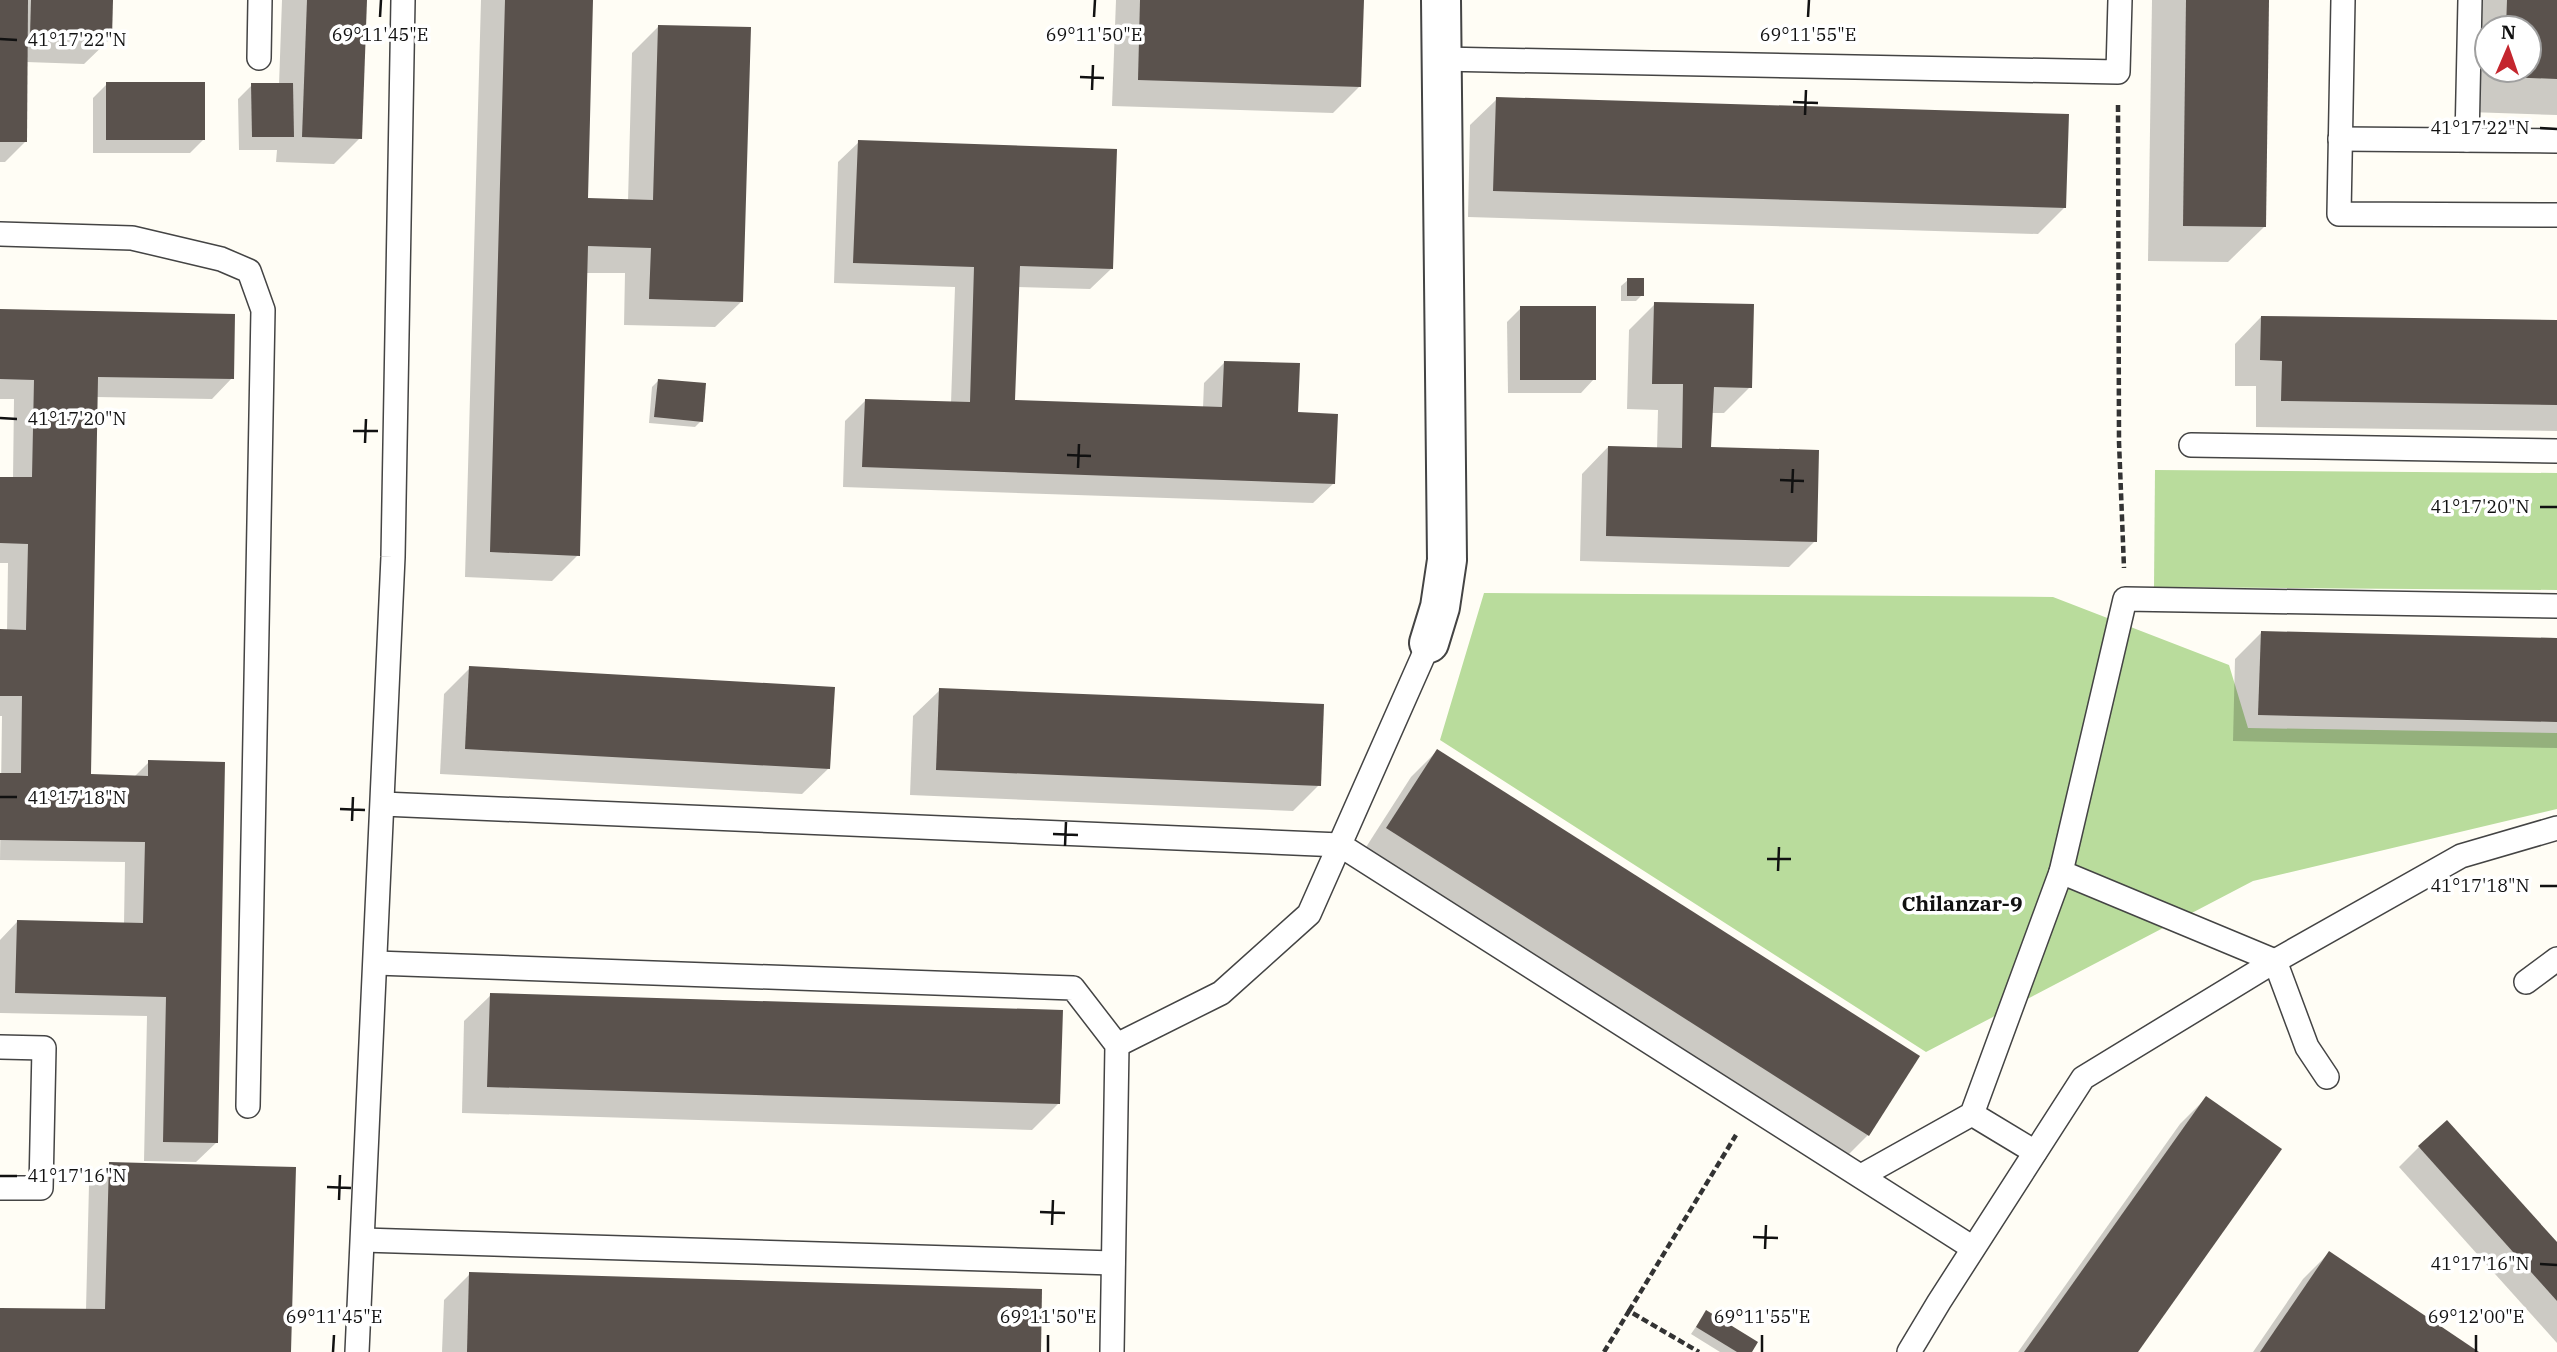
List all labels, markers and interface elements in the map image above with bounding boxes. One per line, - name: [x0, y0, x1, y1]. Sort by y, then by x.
- north arrow: [2473, 14, 2543, 84]
- text: N: [2501, 20, 2517, 44]
- text: 69°11'45"E: [332, 23, 428, 46]
- text: 69°11'50"E: [1046, 23, 1142, 46]
- text: 69°11'55"E: [1760, 23, 1856, 46]
- text: 41°17'22"N: [28, 28, 127, 51]
- text: 41°17'22"N: [2431, 116, 2530, 139]
- text: 41°17'20"N: [28, 407, 127, 430]
- text: 41°17'20"N: [2431, 495, 2530, 518]
- text: 41°17'18"N: [28, 786, 127, 809]
- text: 41°17'18"N: [2431, 874, 2530, 897]
- district label: Chilanzar-9: [1901, 889, 2023, 917]
- text: 41°17'16"N: [28, 1164, 127, 1187]
- text: 41°17'16"N: [2431, 1252, 2530, 1275]
- text: 69°11'45"E: [286, 1305, 382, 1328]
- text: 69°11'50"E: [1000, 1305, 1096, 1328]
- text: 69°11'55"E: [1714, 1305, 1810, 1328]
- text: 69°12'00"E: [2428, 1305, 2524, 1328]

